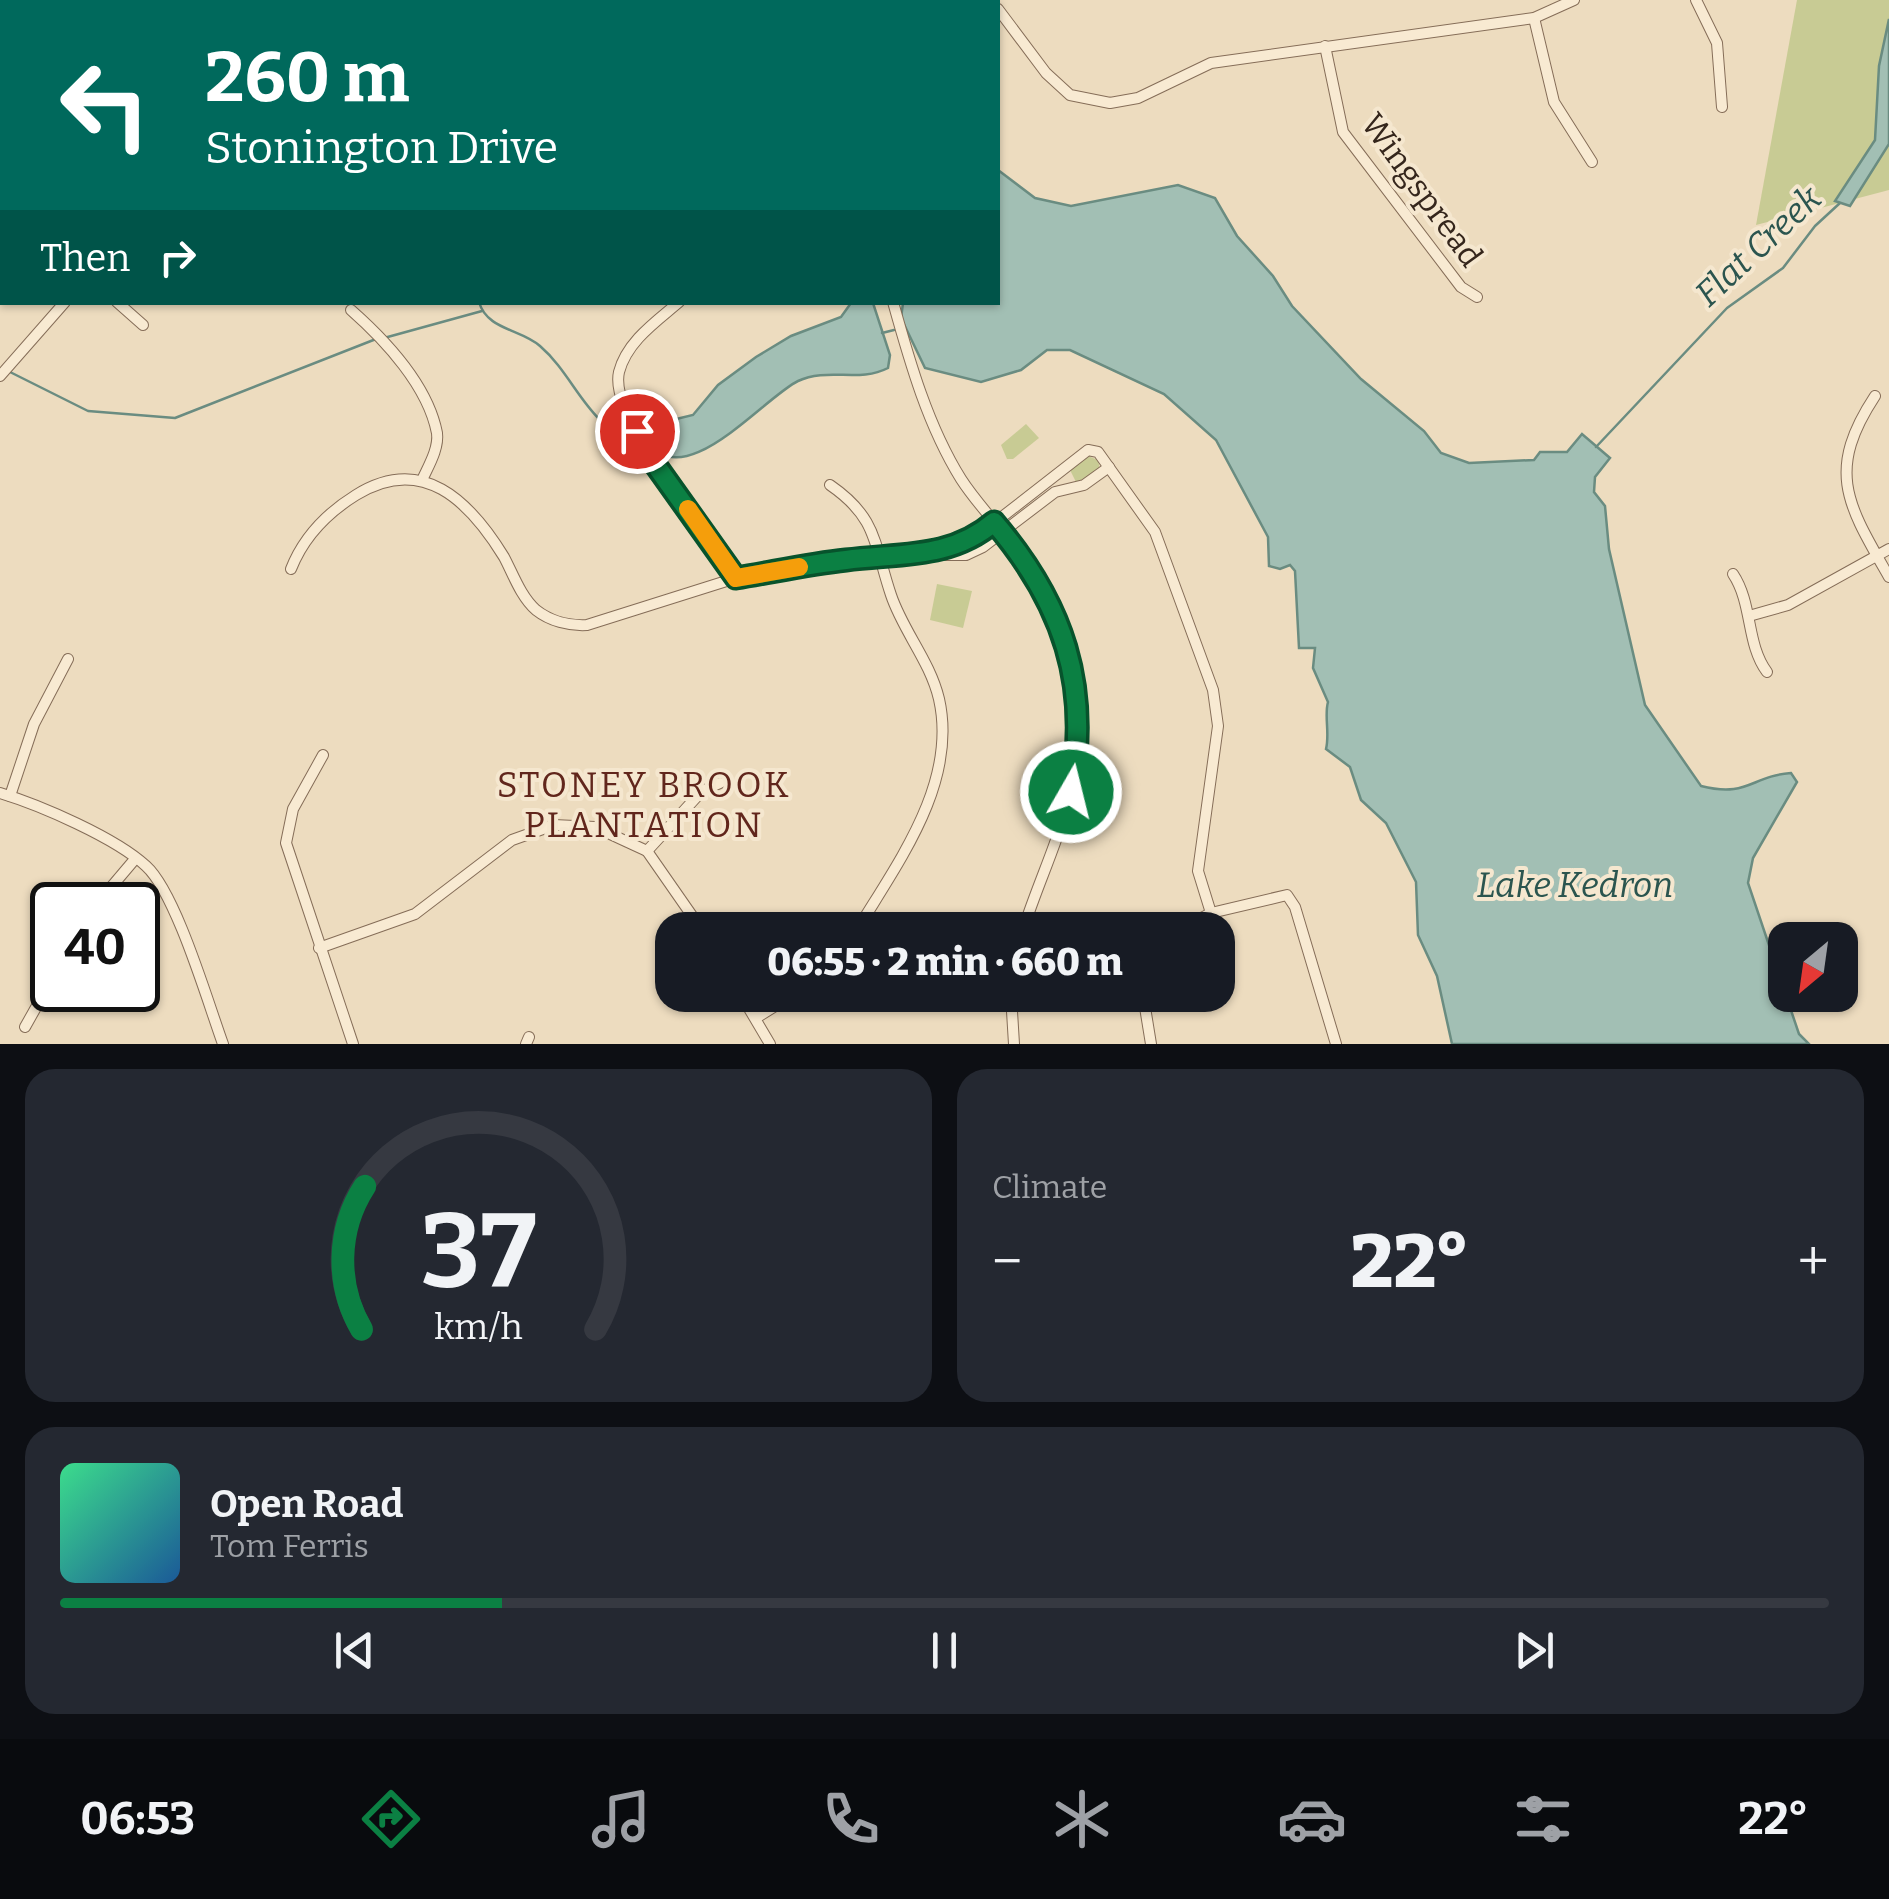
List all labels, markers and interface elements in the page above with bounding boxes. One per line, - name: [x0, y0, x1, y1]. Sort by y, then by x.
- text: 260 m: [205, 36, 410, 120]
- icon: left: [40, 40, 170, 170]
- street label: Wingspread: [1354, 106, 1490, 274]
- text: Stonington Drive: [205, 121, 558, 175]
- water label: Flat Creek: [1686, 177, 1830, 315]
- icon: right: [150, 230, 205, 285]
- text: Then: [40, 235, 130, 281]
- pin: [595, 389, 680, 474]
- icon: arrive: [610, 404, 665, 459]
- position arrow: [1019, 740, 1123, 844]
- district label: STONEY BROOK PLANTATION: [497, 764, 791, 846]
- water label: Lake Kedron: [1477, 864, 1673, 906]
- speed limit sign: 40: [30, 882, 160, 1012]
- north arrow: [1768, 922, 1858, 1012]
- map controls: [1768, 922, 1858, 1012]
- text: 06:55 · 2 min · 660 m: [767, 939, 1123, 985]
- text: Climate: [992, 1168, 1107, 1206]
- text: 37: [421, 1190, 536, 1315]
- text: 22°: [1351, 1217, 1469, 1307]
- text: −: [992, 1229, 1022, 1295]
- text: +: [1798, 1229, 1829, 1295]
- text: km/h: [434, 1306, 523, 1348]
- text: Open Road: [210, 1481, 403, 1527]
- text: Tom Ferris: [210, 1527, 369, 1565]
- icon: previous: [327, 1623, 382, 1678]
- icon: pause: [917, 1623, 972, 1678]
- icon: next: [1507, 1623, 1562, 1678]
- icon: directions: [356, 1784, 426, 1854]
- icon: music: [586, 1784, 656, 1854]
- icon: phone: [816, 1784, 886, 1854]
- icon: climate: [1047, 1784, 1117, 1854]
- icon: car: [1277, 1784, 1347, 1854]
- icon: filters: [1508, 1784, 1578, 1854]
- text: 06:53: [80, 1792, 195, 1846]
- text: 22°: [1738, 1792, 1809, 1846]

